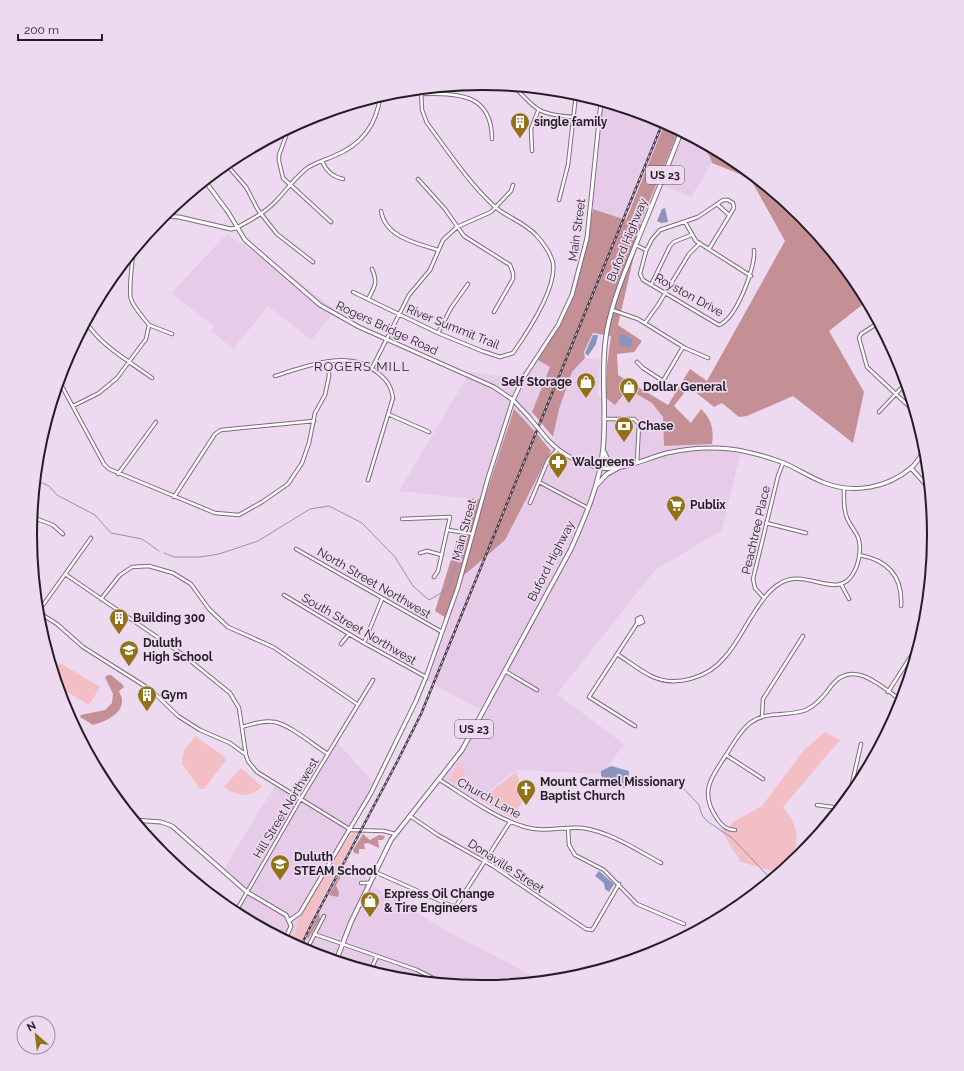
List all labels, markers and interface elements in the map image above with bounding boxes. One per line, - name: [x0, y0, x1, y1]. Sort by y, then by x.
- scale bar: [18, 16, 102, 42]
- text: 200 m: [24, 23, 59, 37]
- building icon: single family: [509, 111, 531, 139]
- place label: single family: [534, 115, 608, 129]
- road number: US 23: [646, 166, 684, 184]
- street label: Buford Highway: [604, 196, 650, 284]
- street label: Main Street: [566, 198, 588, 262]
- street label: Royston Drive: [652, 270, 726, 320]
- street label: Rogers Bridge Road: [334, 298, 440, 358]
- street label: River Summit Trail: [404, 302, 502, 352]
- district label: ROGERS MILL: [314, 359, 410, 374]
- shop icon: Self Storage: [575, 371, 597, 399]
- place label: Self Storage: [501, 375, 572, 389]
- shop icon: Dollar General: [618, 376, 640, 404]
- place label: Dollar General: [643, 380, 726, 394]
- bank icon: Chase: [613, 415, 635, 443]
- place label: Chase: [638, 419, 673, 433]
- pharmacy icon: Walgreens: [547, 451, 569, 479]
- place label: Walgreens: [572, 455, 634, 469]
- street label: Peachtree Place: [739, 484, 773, 576]
- supermarket icon: Publix: [665, 494, 687, 522]
- street label: Main Street: [449, 498, 479, 562]
- place label: Publix: [690, 498, 726, 512]
- street label: Buford Highway: [525, 518, 578, 604]
- street label: North Street Northwest: [315, 545, 433, 621]
- street label: South Street Northwest: [299, 591, 419, 667]
- building icon: Building 300: [108, 607, 130, 635]
- place label: Building 300: [133, 611, 205, 625]
- place label: Duluth High School: [143, 636, 213, 664]
- school or university icon: Duluth High School: [118, 639, 140, 667]
- building icon: Gym: [136, 684, 158, 712]
- place label: Gym: [161, 688, 187, 702]
- road number: US 23: [455, 720, 493, 738]
- street label: Hill Street Northwest: [250, 755, 322, 861]
- street label: Church Lane: [455, 775, 523, 821]
- place label: Mount Carmel Missionary Baptist Church: [540, 775, 686, 803]
- church icon: Mount Carmel Missionary Baptist Church: [515, 778, 537, 806]
- street label: Donaville Street: [465, 836, 547, 896]
- place label: Duluth STEAM School: [294, 850, 377, 878]
- school or university icon: Duluth STEAM School: [269, 853, 291, 881]
- place label: Express Oil Change & Tire Engineers: [384, 887, 495, 915]
- shop icon: Express Oil Change & Tire Engineers: [359, 890, 381, 918]
- north arrow: [16, 1015, 56, 1055]
- text: N: [25, 1019, 38, 1034]

